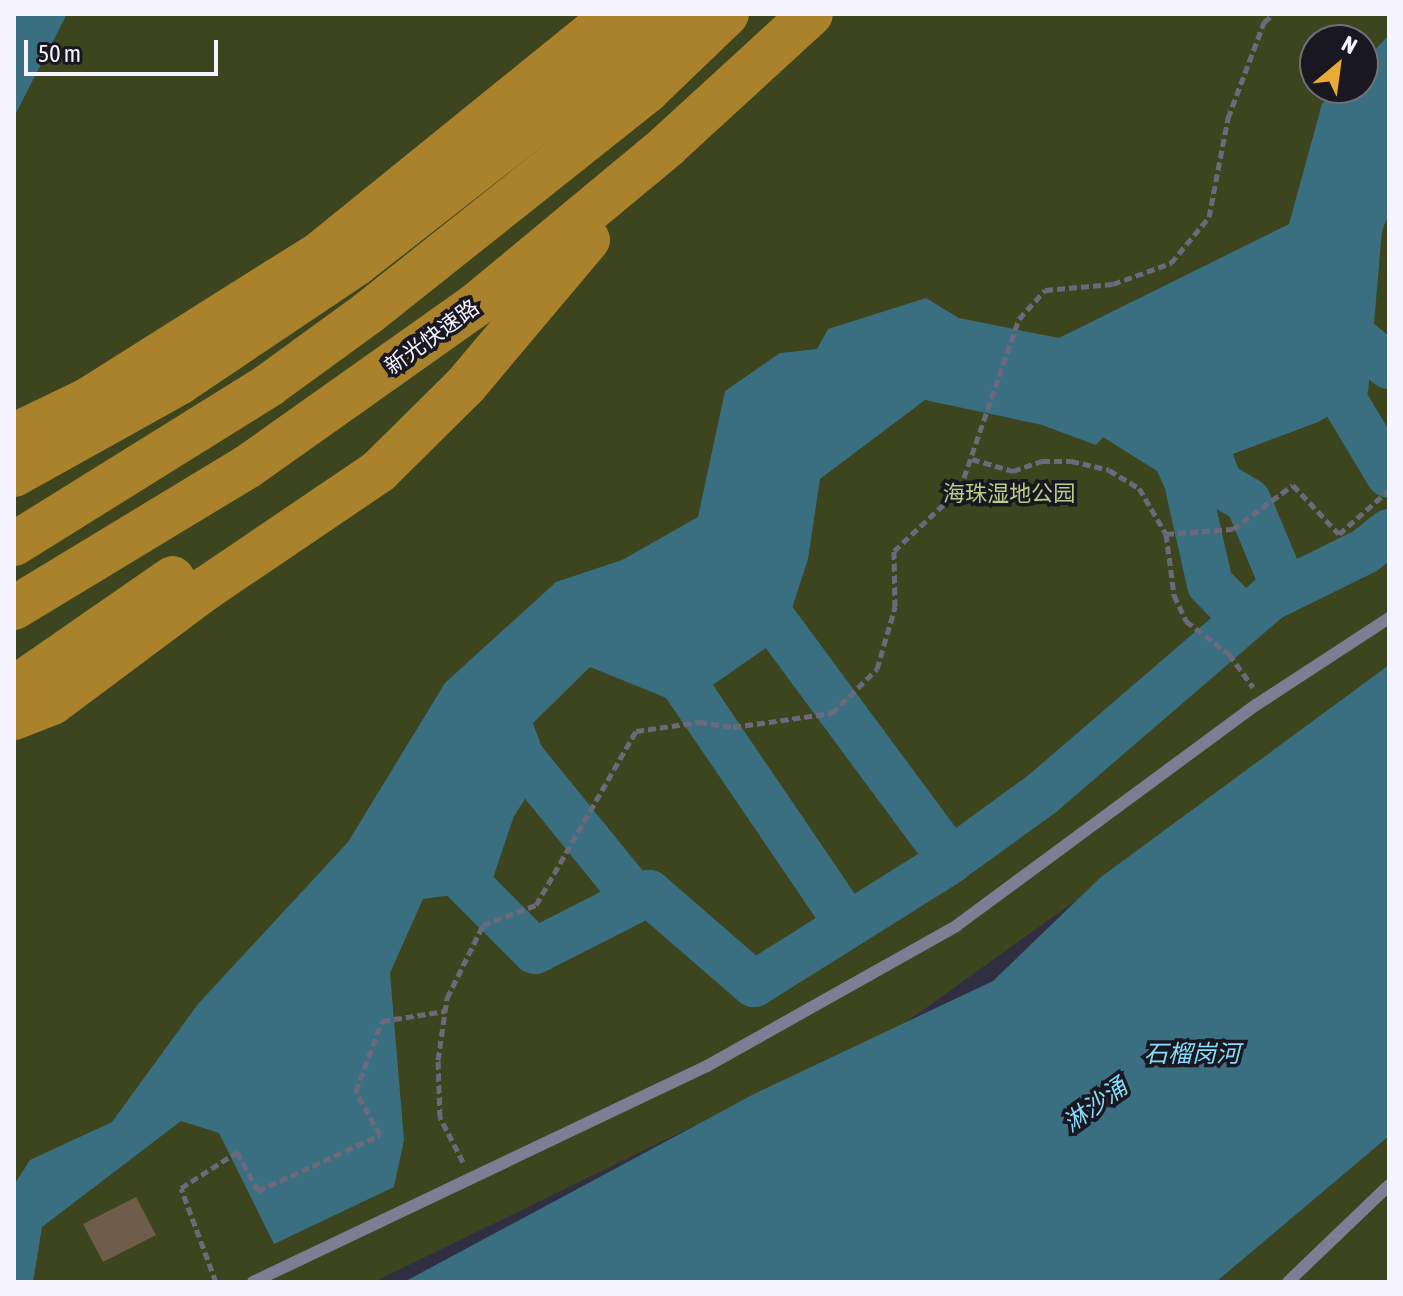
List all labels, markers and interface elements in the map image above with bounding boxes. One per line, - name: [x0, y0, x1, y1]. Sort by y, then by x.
- scale bar: [28, 24, 222, 74]
- north arrow: [1299, 24, 1379, 104]
- text: N: [1338, 30, 1362, 59]
- text: 50 m: [38, 40, 81, 67]
- street label: 新光快速路: [380, 294, 484, 380]
- park label: 海珠湿地公园: [943, 481, 1075, 507]
- water label: 石榴岗河: [1144, 1040, 1240, 1068]
- water label: 淋沙涌: [1057, 1072, 1133, 1138]

